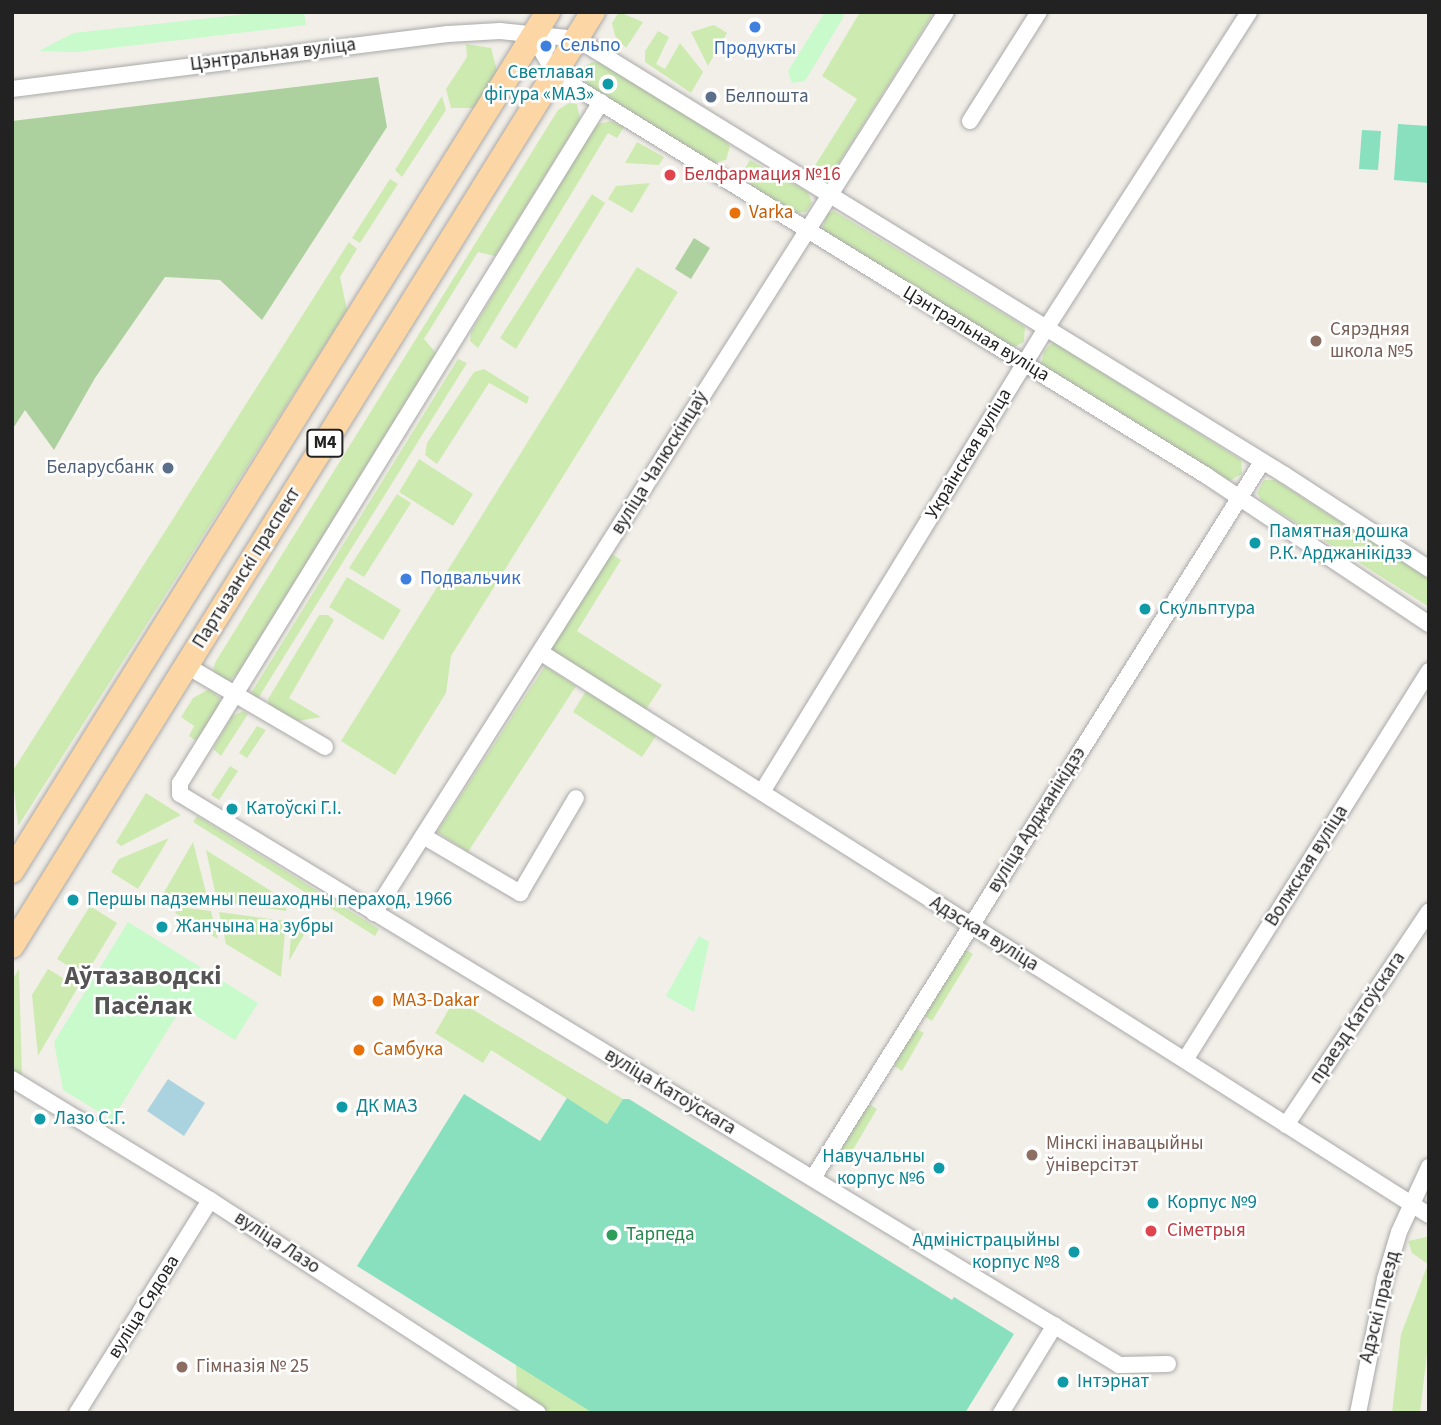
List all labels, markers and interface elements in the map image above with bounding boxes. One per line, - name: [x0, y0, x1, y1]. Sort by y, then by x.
- marker: Продукты: [747, 19, 763, 35]
- street label: Цэнтральная вуліца: [189, 34, 357, 76]
- place label: Сельпо: [560, 35, 620, 57]
- marker: Сельпо: [538, 38, 554, 54]
- place label: Продукты: [714, 38, 796, 60]
- place label: Светлавая фігура «МАЗ»: [484, 62, 594, 106]
- marker: Светлавая фігура «МАЗ»: [600, 76, 616, 92]
- place label: Белпошта: [725, 86, 808, 108]
- marker: Белпошта: [703, 89, 719, 105]
- place label: Белфармация №16: [684, 164, 841, 186]
- marker: Белфармация №16: [662, 167, 678, 183]
- place label: Varka: [749, 202, 793, 224]
- marker: Varka: [727, 205, 743, 221]
- street label: Цэнтральная вуліца: [899, 281, 1053, 387]
- place label: Сярэдняя школа №5: [1330, 319, 1413, 363]
- marker: Сярэдняя школа №5: [1308, 333, 1324, 349]
- street label: Украінская вуліца: [921, 385, 1017, 523]
- street label: вуліца Чалюскінцаў: [607, 387, 713, 539]
- road number: М4: [306, 428, 344, 458]
- place label: Беларусбанк: [46, 457, 154, 479]
- marker: Беларусбанк: [160, 460, 176, 476]
- street label: Партызанскі праспект: [188, 483, 306, 653]
- place label: Памятная дошка Р.К. Арджанікідзэ: [1269, 521, 1412, 565]
- marker: Памятная дошка Р.К. Арджанікідзэ: [1247, 535, 1263, 551]
- place label: Подвальчик: [420, 568, 521, 590]
- marker: Подвальчик: [398, 571, 414, 587]
- place label: Скульптура: [1159, 598, 1255, 620]
- marker: Скульптура: [1137, 601, 1153, 617]
- street label: вуліца Арджанікідзэ: [983, 743, 1091, 897]
- place label: Катоўскі Г.І.: [246, 798, 342, 820]
- marker: Катоўскі Г.І.: [224, 801, 240, 817]
- street label: Волжская вуліца: [1261, 801, 1353, 931]
- place label: Першы падземны пешаходны пераход, 1966: [87, 889, 452, 911]
- marker: Першы падземны пешаходны пераход, 1966: [65, 892, 81, 908]
- street label: Адэская вуліца: [925, 892, 1043, 976]
- place label: Жанчына на зубры: [176, 916, 334, 938]
- marker: Жанчына на зубры: [154, 919, 170, 935]
- street label: праезд Катоўскага: [1305, 948, 1411, 1088]
- district label: Аўтазаводскі Пасёлак: [65, 960, 221, 1021]
- place label: МАЗ-Dakar: [392, 990, 479, 1012]
- marker: МАЗ-Dakar: [370, 993, 386, 1009]
- place label: Самбука: [373, 1039, 443, 1061]
- marker: Самбука: [351, 1042, 367, 1058]
- street label: вуліца Катоўскага: [600, 1044, 740, 1140]
- place label: ДК МАЗ: [356, 1096, 417, 1118]
- marker: ДК МАЗ: [334, 1099, 350, 1115]
- place label: Лазо С.Г.: [54, 1108, 126, 1130]
- marker: Лазо С.Г.: [32, 1111, 48, 1127]
- place label: Мінскі інавацыйны ўніверсітэт: [1046, 1133, 1203, 1177]
- place label: Навучальны корпус №6: [822, 1146, 925, 1190]
- marker: Мінскі інавацыйны ўніверсітэт: [1024, 1147, 1040, 1163]
- marker: Навучальны корпус №6: [931, 1160, 947, 1176]
- place label: Корпус №9: [1167, 1192, 1257, 1214]
- marker: Корпус №9: [1145, 1195, 1161, 1211]
- street label: вуліца Лазо: [230, 1207, 324, 1279]
- place label: Сіметрыя: [1167, 1220, 1246, 1242]
- marker: Сіметрыя: [1141, 1221, 1161, 1241]
- place label: Тарпеда: [626, 1224, 695, 1246]
- marker: Тарпеда: [604, 1227, 620, 1243]
- place label: Адміністрацыйны корпус №8: [912, 1230, 1060, 1274]
- marker: Адміністрацыйны корпус №8: [1066, 1244, 1082, 1260]
- street label: Адэскі праезд: [1355, 1249, 1405, 1365]
- street label: вуліца Сядова: [103, 1251, 185, 1363]
- place label: Гімназія № 25: [196, 1356, 309, 1378]
- marker: Гімназія № 25: [174, 1359, 190, 1375]
- place label: Інтэрнат: [1077, 1371, 1149, 1393]
- marker: Інтэрнат: [1055, 1374, 1071, 1390]

